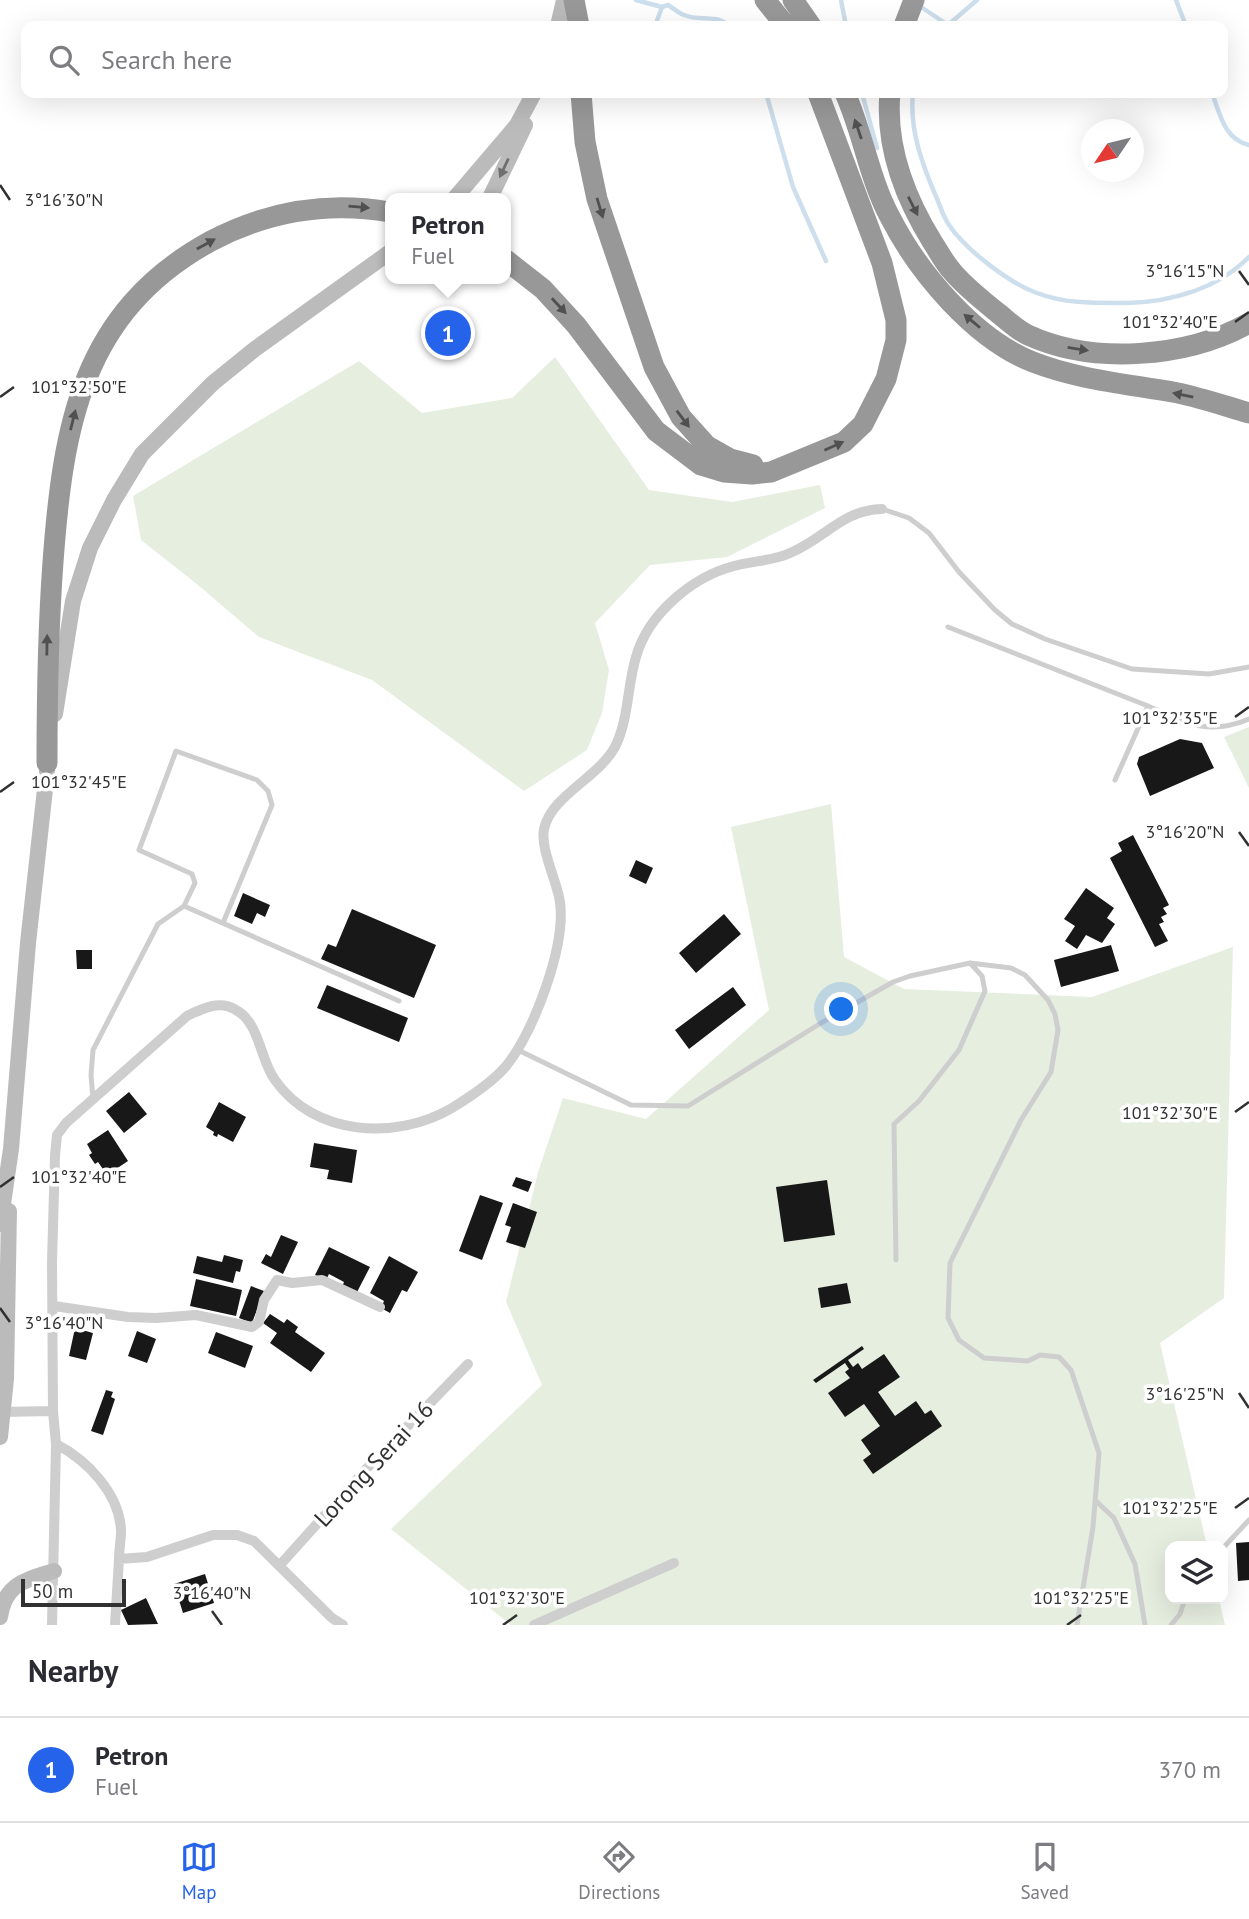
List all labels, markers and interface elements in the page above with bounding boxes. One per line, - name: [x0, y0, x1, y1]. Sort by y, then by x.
- search box: [21, 21, 1228, 98]
- icon: search: [45, 41, 83, 79]
- text: Search here: [101, 43, 232, 76]
- one-way arrow: [852, 119, 863, 140]
- north arrow: [1081, 119, 1144, 182]
- one-way arrow: [498, 158, 510, 178]
- text: 3°16'30"N: [25, 188, 103, 211]
- popup: [385, 193, 511, 284]
- one-way arrow: [906, 197, 918, 217]
- one-way arrow: [596, 198, 606, 219]
- one-way arrow: [348, 202, 370, 213]
- text: Petron: [411, 208, 485, 241]
- one-way arrow: [197, 238, 216, 250]
- text: Fuel: [411, 241, 454, 270]
- text: 3°16'15"N: [1146, 259, 1224, 282]
- one-way arrow: [550, 297, 566, 314]
- pin: 1: [425, 307, 471, 359]
- text: 101°32'40"E: [1122, 310, 1218, 333]
- one-way arrow: [964, 314, 981, 329]
- one-way arrow: [1067, 344, 1089, 355]
- text: 101°32'50"E: [31, 375, 127, 398]
- one-way arrow: [1172, 389, 1194, 400]
- one-way arrow: [68, 409, 79, 431]
- one-way arrow: [676, 410, 690, 428]
- one-way arrow: [824, 440, 844, 452]
- one-way arrow: [42, 634, 53, 656]
- text: 101°32'35"E: [1122, 706, 1218, 729]
- text: 101°32'45"E: [31, 770, 127, 793]
- text: 3°16'20"N: [1146, 820, 1224, 843]
- your location: [824, 992, 858, 1026]
- text: 101°32'30"E: [1122, 1101, 1218, 1124]
- text: 101°32'40"E: [31, 1165, 127, 1188]
- text: 3°16'40"N: [25, 1311, 103, 1334]
- text: 3°16'25"N: [1146, 1382, 1224, 1405]
- street label: Lorong Serai 16: [307, 1394, 440, 1533]
- text: 101°32'25"E: [1122, 1496, 1218, 1519]
- map controls: [1165, 1541, 1228, 1604]
- button: layers: [1165, 1541, 1228, 1604]
- scale bar: [21, 1576, 126, 1608]
- text: 50 m: [32, 1579, 73, 1603]
- text: 3°16'40"N: [173, 1581, 251, 1604]
- text: 101°32'30"E: [469, 1586, 565, 1609]
- text: 101°32'25"E: [1033, 1586, 1129, 1609]
- text: Nearby: [28, 1651, 118, 1690]
- text: Petron: [95, 1739, 168, 1772]
- text: 1: [44, 1755, 58, 1784]
- text: 370 m: [1159, 1755, 1221, 1784]
- text: Fuel: [95, 1772, 138, 1801]
- tab: Map: [180, 1838, 218, 1904]
- tab: Directions: [578, 1838, 660, 1904]
- tab: Saved: [1021, 1838, 1069, 1904]

